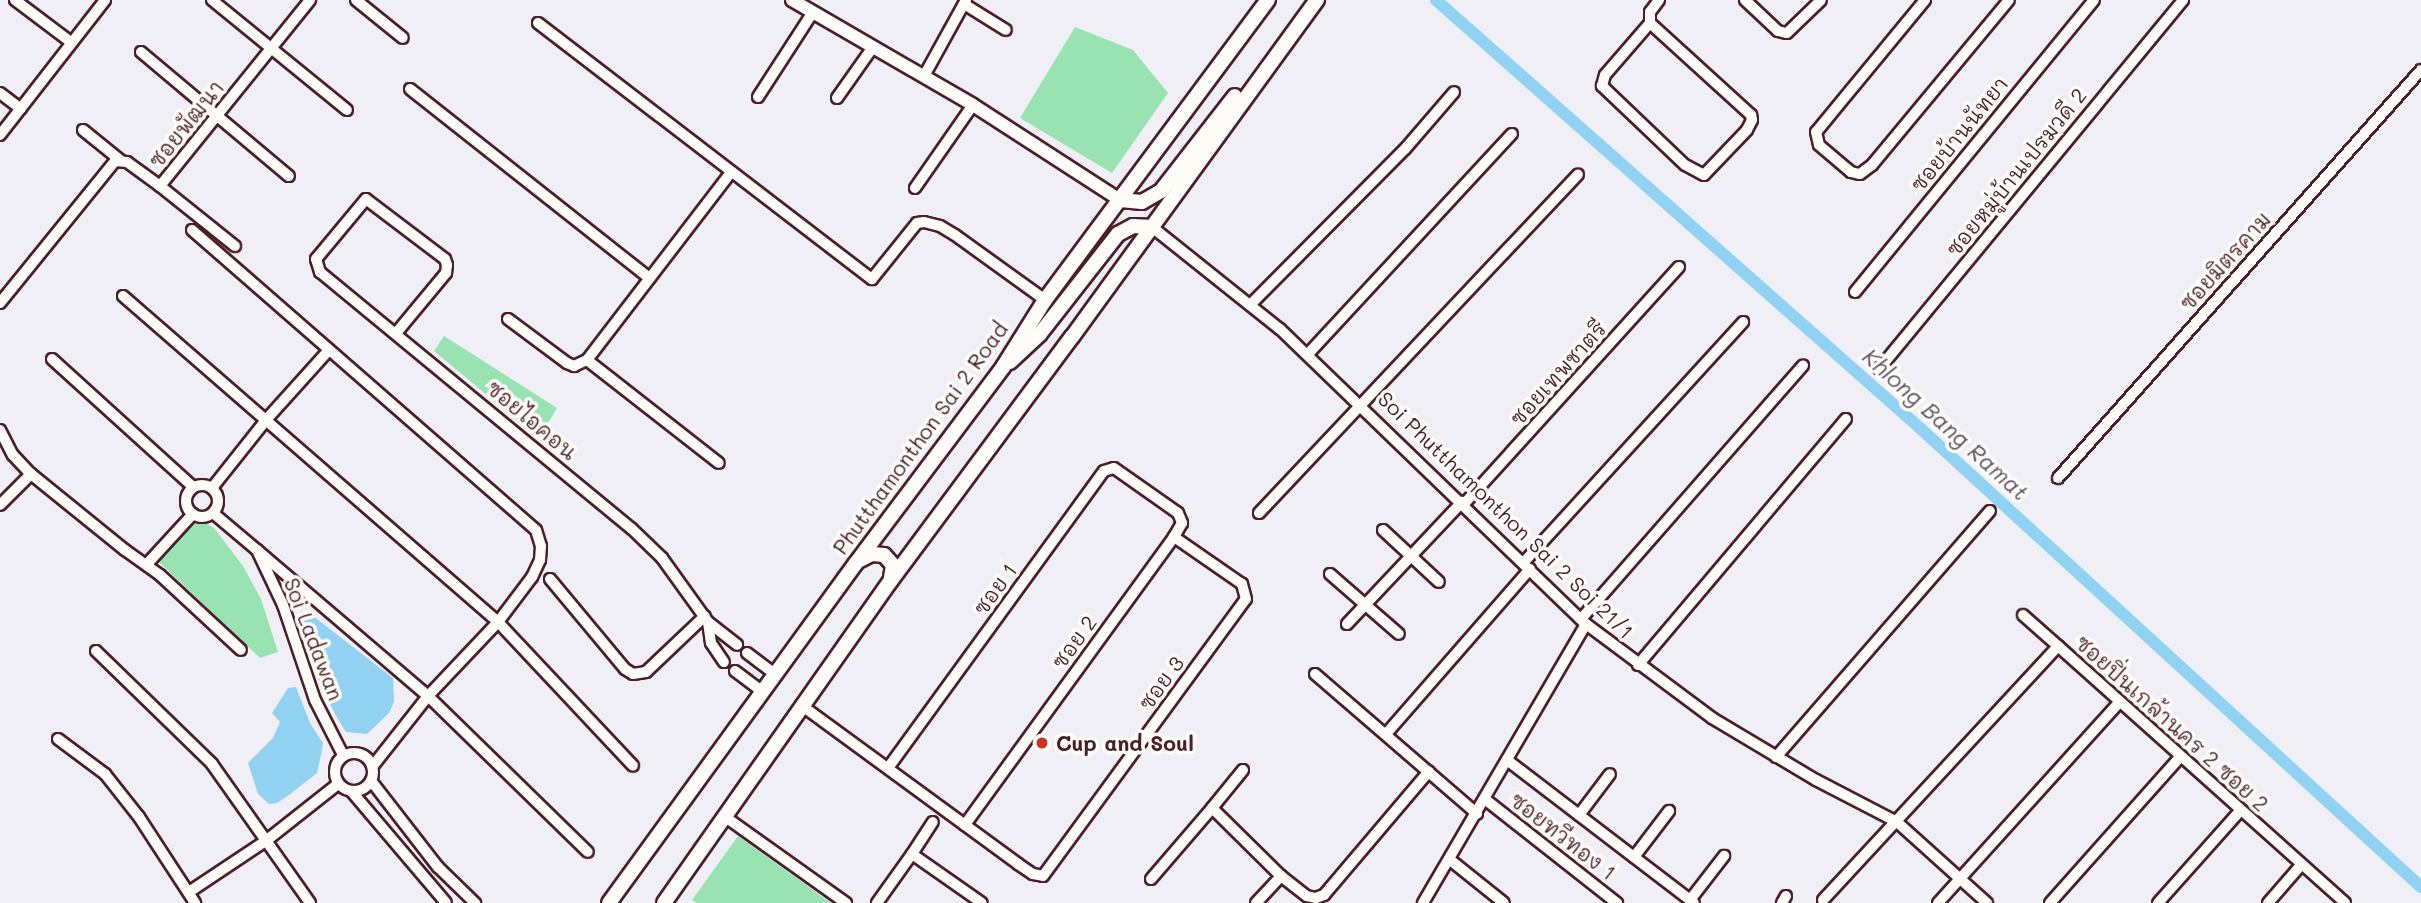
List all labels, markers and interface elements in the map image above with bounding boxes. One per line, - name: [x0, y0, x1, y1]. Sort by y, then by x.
- street label: ซอยบ้านนัทยา: [1905, 71, 2013, 197]
- street label: ซอยพัฒนา: [143, 75, 229, 173]
- street label: ซอยหมู่บ้านเปรมวดี 2: [1940, 83, 2092, 261]
- street label: ซอยมิตรคาม: [2174, 207, 2276, 315]
- street label: ซอยเทพชาตรี: [1504, 315, 1612, 431]
- street label: Phutthamonthon Sai 2 Road: [827, 317, 1013, 559]
- water label: Khlong Bang Ramat: [1857, 342, 2035, 506]
- street label: ซอยไอคอน: [482, 375, 582, 465]
- street label: Soi Phutthamonthon Sai 2 Soi 21/1: [1373, 386, 1639, 644]
- street label: ซอย 1: [968, 558, 1022, 620]
- street label: Soi Ladawan: [279, 574, 349, 704]
- street label: ซอย 2: [1046, 610, 1102, 674]
- street label: ซอยปิ่นเกล้านคร 2 ซอย 2: [2070, 630, 2274, 816]
- street label: ซอย 3: [1133, 651, 1189, 715]
- place label: Cup and Soul: [1056, 730, 1194, 756]
- marker: Cup and Soul: [1034, 735, 1050, 751]
- street label: ซอยทวีทอง 1: [1505, 787, 1621, 885]

